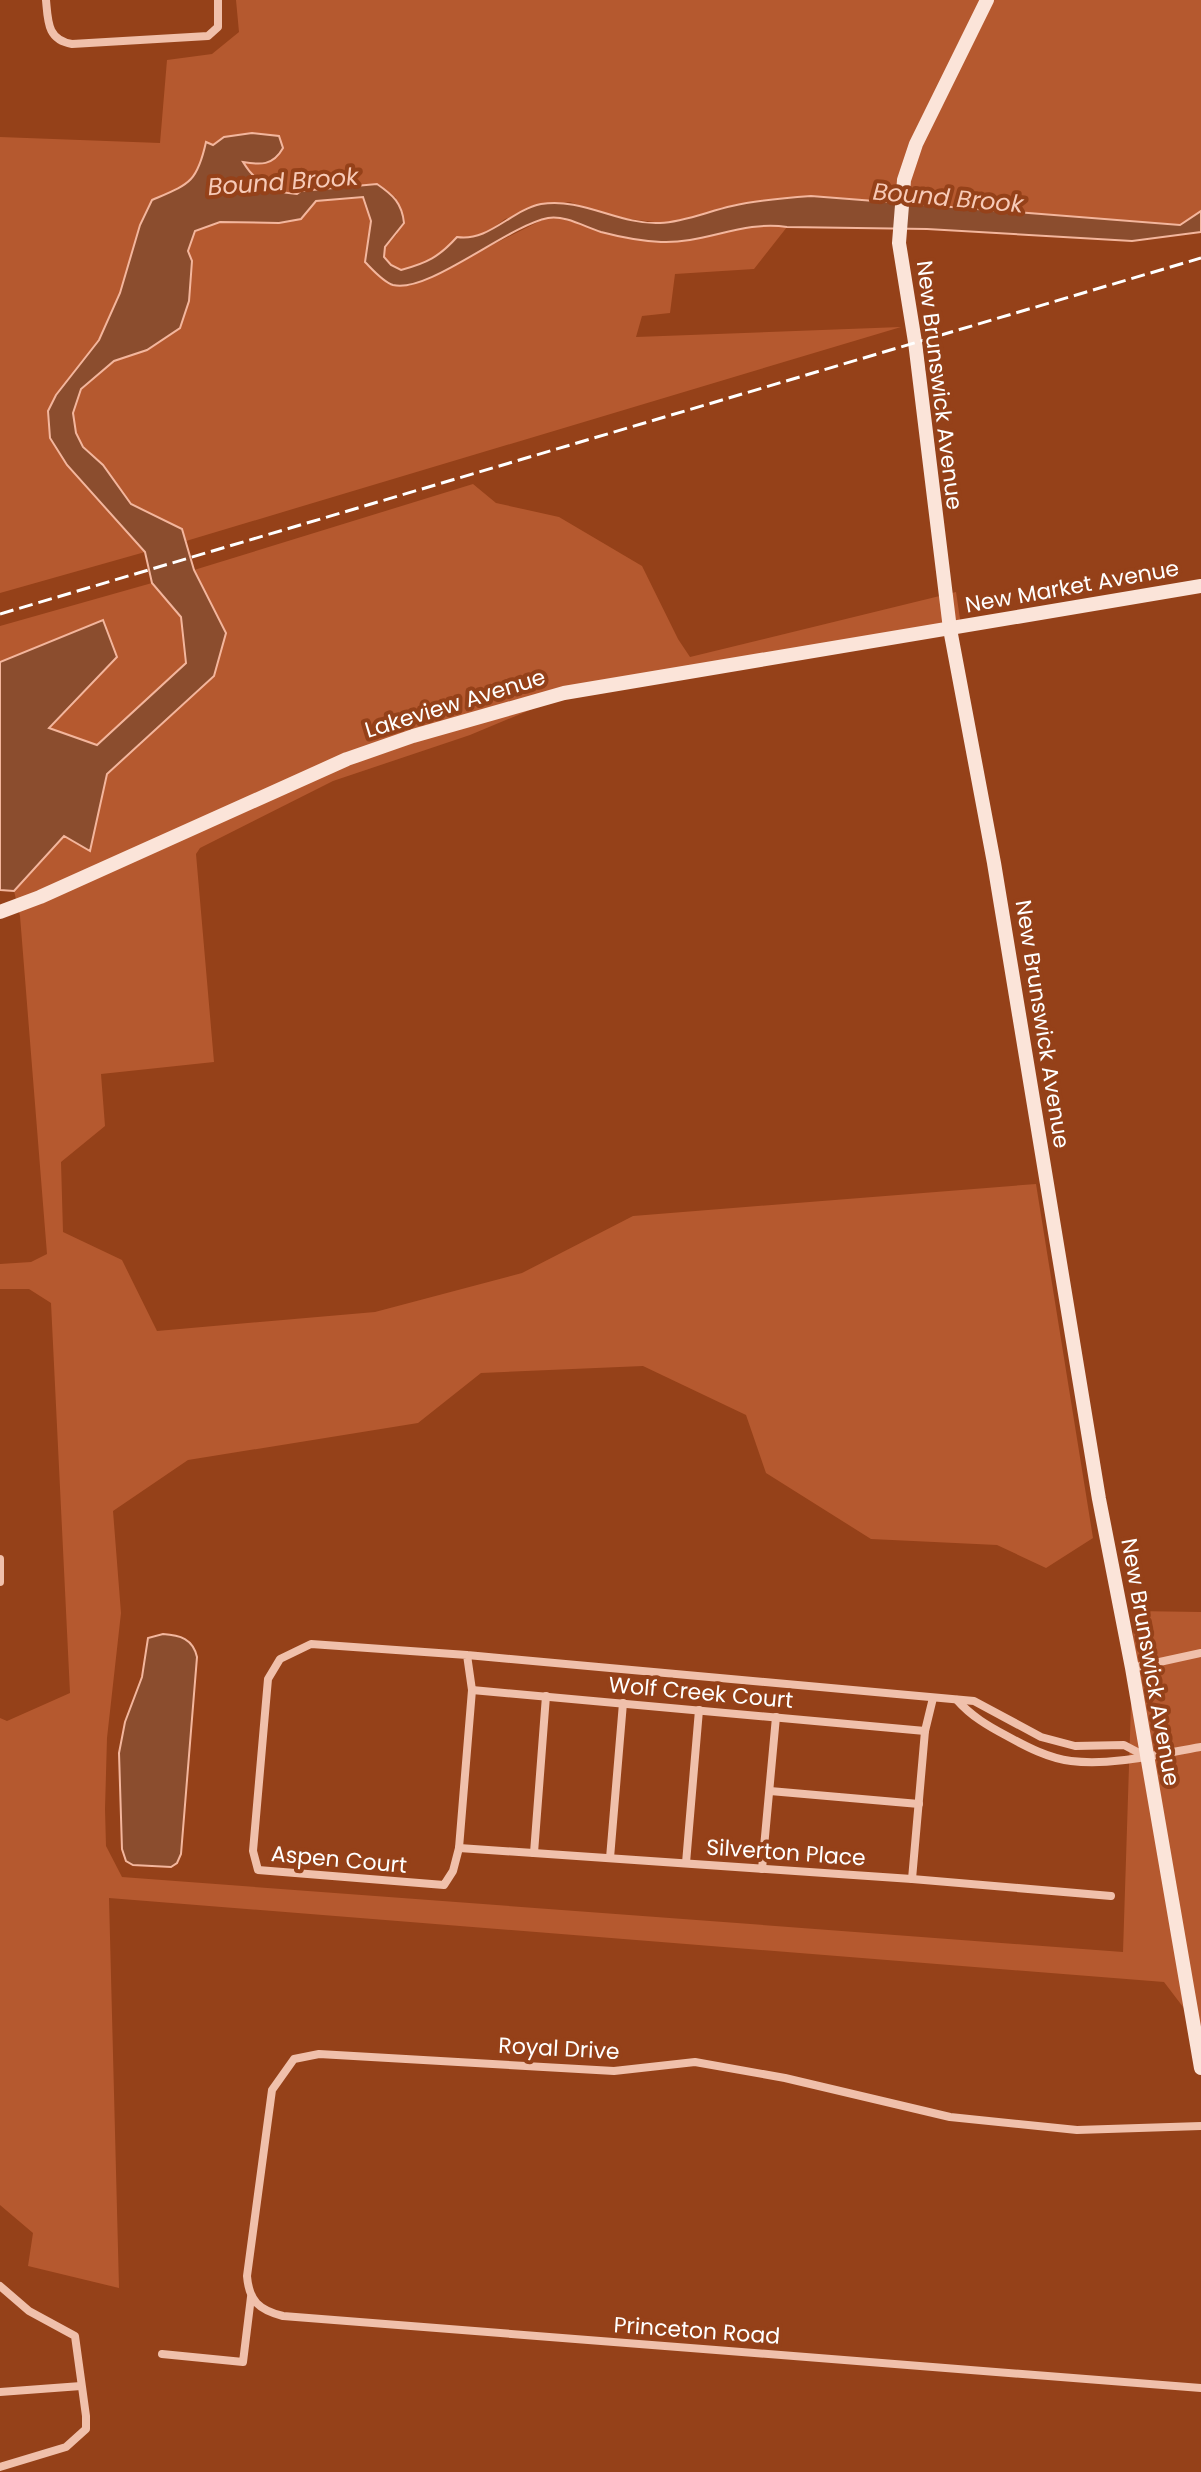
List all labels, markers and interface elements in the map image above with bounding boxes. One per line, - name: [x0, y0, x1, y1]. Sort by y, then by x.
- water label: Bound Brook: [207, 160, 361, 203]
- water label: Bound Brook: [871, 174, 1026, 221]
- street label: New Brunswick Avenue: [909, 259, 970, 512]
- street label: New Market Avenue: [963, 552, 1181, 621]
- street label: Lakeview Avenue: [361, 661, 549, 746]
- street label: New Brunswick Avenue: [1008, 898, 1077, 1150]
- street label: New Brunswick Avenue: [1113, 1536, 1188, 1788]
- street label: Wolf Creek Court: [607, 1669, 795, 1716]
- street label: Silverton Place: [705, 1831, 867, 1874]
- street label: Aspen Court: [270, 1838, 408, 1881]
- street label: Royal Drive: [498, 2030, 620, 2067]
- street label: Princeton Road: [613, 2309, 781, 2352]

